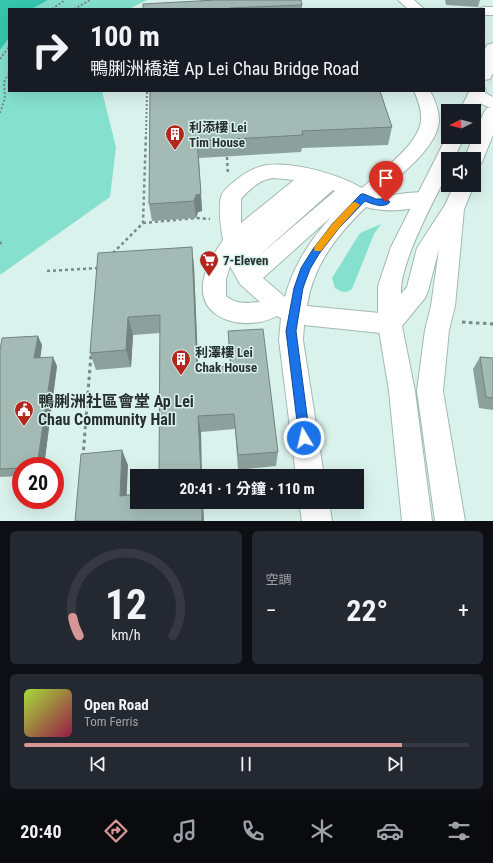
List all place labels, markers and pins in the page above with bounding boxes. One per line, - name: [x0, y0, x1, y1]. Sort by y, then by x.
- place label: 利添樓 Lei Tim House: [189, 120, 247, 150]
- building icon: 利添樓 Lei Tim House: [164, 123, 186, 151]
- pin: [369, 161, 403, 202]
- supermarket icon: 7-Eleven: [198, 249, 220, 277]
- place label: 7-Eleven: [223, 253, 268, 268]
- place label: 利澤樓 Lei Chak House: [195, 345, 257, 375]
- building icon: 利澤樓 Lei Chak House: [170, 348, 192, 376]
- place label: 鴨脷洲社區會堂 Ap Lei Chau Community Hall: [38, 392, 194, 429]
- public building icon: 鴨脷洲社區會堂 Ap Lei Chau Community Hall: [13, 399, 35, 427]

